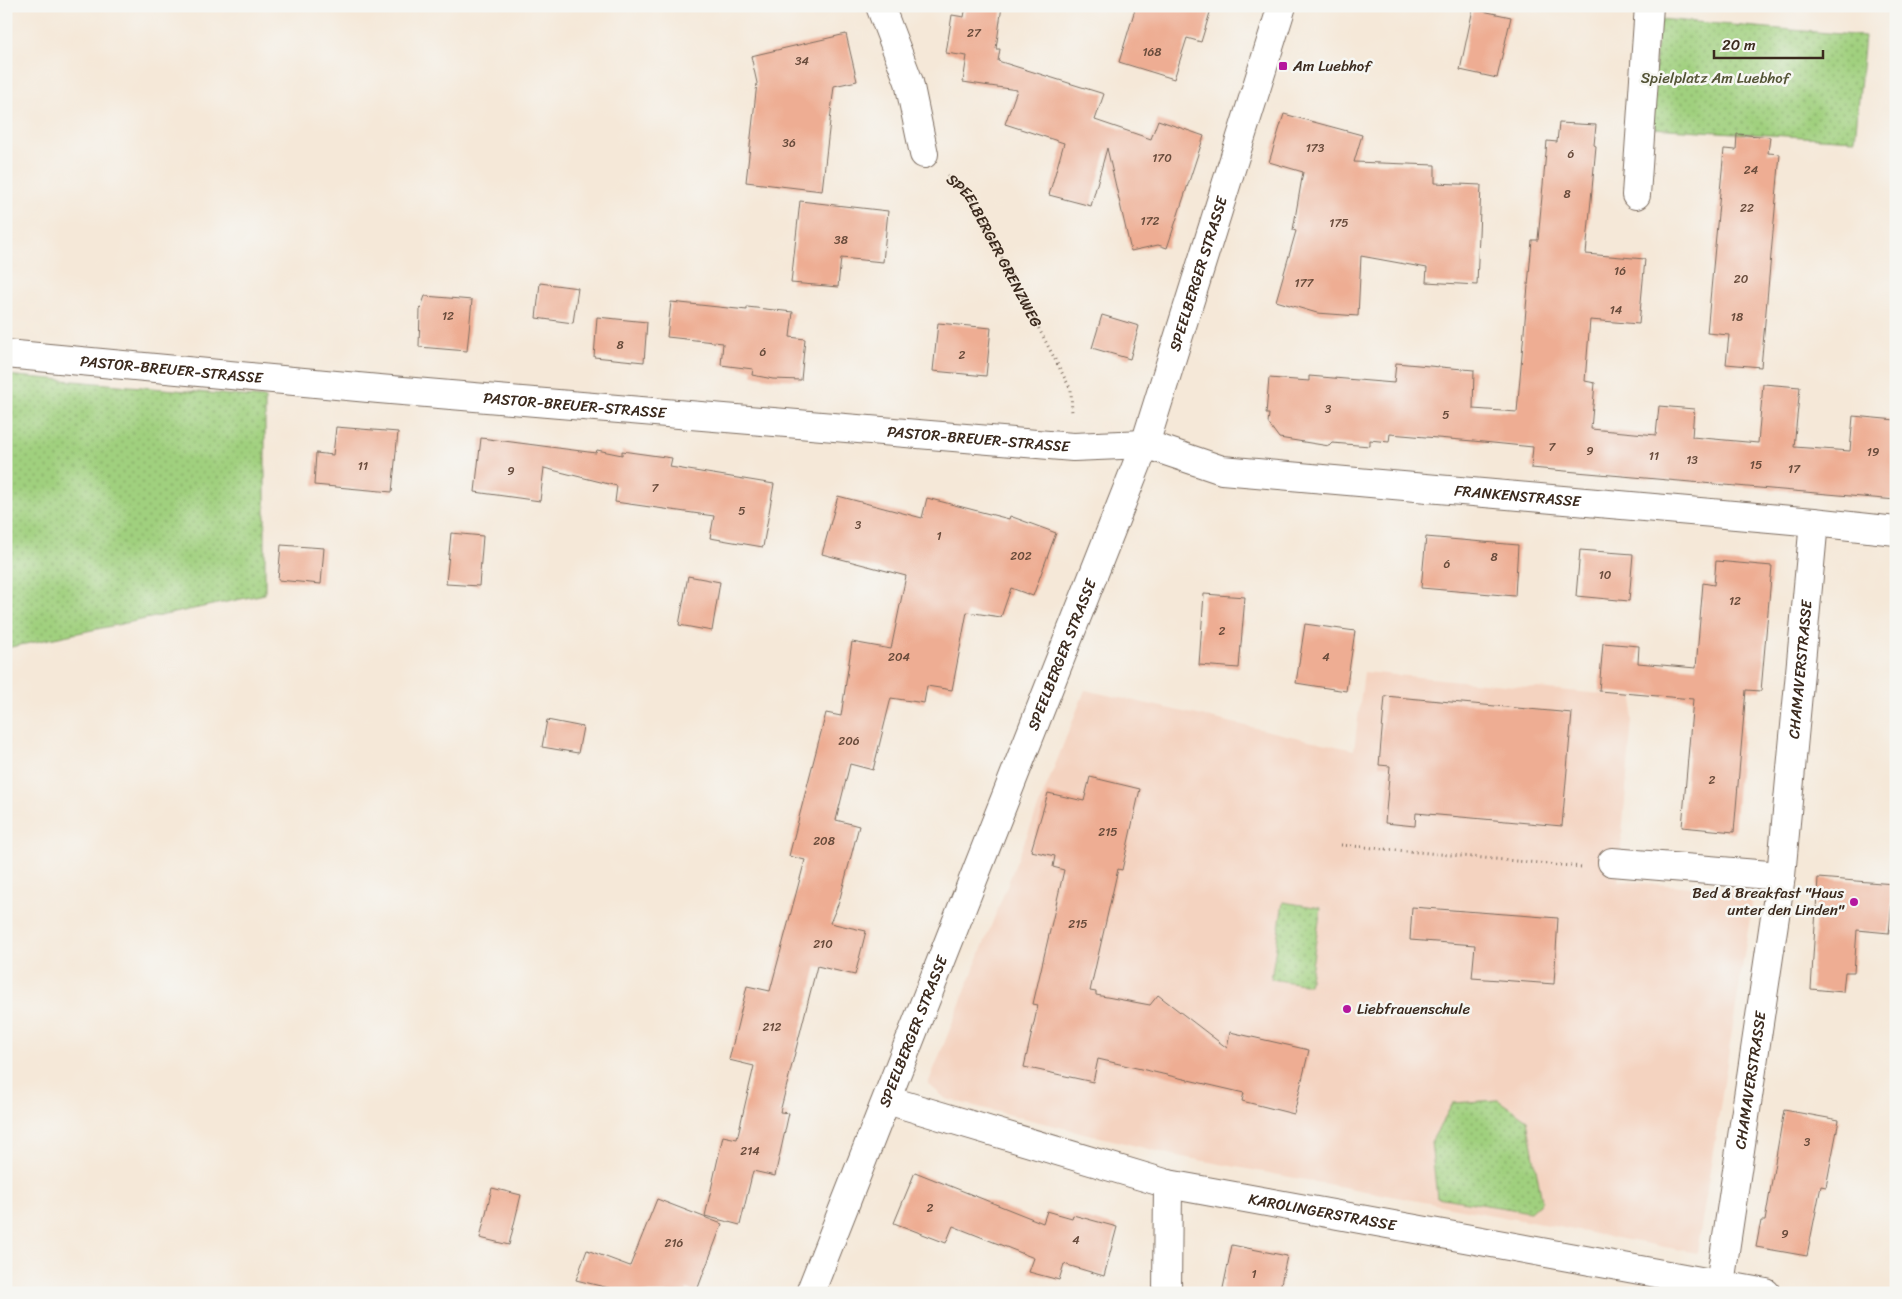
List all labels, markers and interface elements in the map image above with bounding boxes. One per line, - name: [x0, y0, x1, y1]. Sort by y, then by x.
- house number: 27: [967, 22, 982, 44]
- scale bar: [1714, 28, 1823, 60]
- text: 20 m: [1722, 32, 1756, 58]
- house number: 168: [1142, 41, 1162, 63]
- house number: 34: [795, 50, 810, 72]
- place label: Am Luebhof: [1292, 53, 1373, 79]
- marker: Am Luebhof: [1277, 60, 1289, 72]
- park label: Spielplatz Am Luebhof: [1641, 65, 1792, 91]
- house number: 36: [782, 132, 796, 154]
- house number: 173: [1306, 137, 1325, 159]
- house number: 6: [1568, 143, 1575, 165]
- house number: 170: [1152, 147, 1172, 169]
- house number: 24: [1744, 159, 1759, 181]
- street label: SPEELBERGER GRENZWEG: [940, 167, 1049, 332]
- house number: 8: [1563, 183, 1571, 205]
- street label: SPEELBERGER STRASSE: [1162, 192, 1235, 355]
- house number: 22: [1740, 197, 1754, 219]
- house number: 172: [1141, 210, 1160, 232]
- house number: 175: [1329, 212, 1349, 234]
- house number: 38: [834, 229, 848, 251]
- house number: 16: [1614, 260, 1626, 282]
- house number: 20: [1734, 268, 1749, 290]
- house number: 177: [1295, 272, 1315, 294]
- house number: 14: [1610, 299, 1623, 321]
- house number: 12: [442, 305, 454, 327]
- house number: 18: [1731, 306, 1743, 328]
- house number: 8: [616, 334, 624, 356]
- house number: 6: [760, 341, 767, 363]
- house number: 2: [959, 344, 966, 366]
- street label: PASTOR-BREUER-STRASSE: [79, 348, 265, 391]
- street label: PASTOR-BREUER-STRASSE: [482, 385, 669, 426]
- house number: 3: [1325, 398, 1332, 420]
- house number: 5: [1442, 404, 1450, 426]
- street label: PASTOR-BREUER-STRASSE: [886, 419, 1072, 460]
- house number: 7: [1549, 436, 1557, 458]
- house number: 9: [1586, 440, 1594, 462]
- house number: 19: [1867, 441, 1879, 463]
- house number: 11: [1649, 445, 1659, 467]
- house number: 13: [1686, 449, 1698, 471]
- house number: 15: [1750, 454, 1762, 476]
- house number: 11: [358, 455, 368, 477]
- house number: 17: [1788, 458, 1801, 480]
- house number: 9: [507, 460, 515, 482]
- house number: 7: [652, 477, 660, 499]
- street label: FRANKENSTRASSE: [1453, 477, 1583, 515]
- house number: 5: [738, 500, 746, 522]
- house number: 3: [855, 514, 862, 536]
- house number: 1: [936, 525, 942, 547]
- house number: 202: [1010, 545, 1032, 567]
- house number: 8: [1490, 546, 1498, 568]
- house number: 6: [1444, 553, 1451, 575]
- house number: 10: [1599, 564, 1612, 586]
- street label: SPEELBERGER STRASSE: [1020, 574, 1104, 735]
- house number: 12: [1729, 590, 1741, 612]
- street label: CHAMAVERSTRASSE: [1781, 597, 1820, 740]
- house number: 2: [1219, 620, 1226, 642]
- house number: 204: [888, 646, 911, 668]
- house number: 4: [1322, 646, 1330, 668]
- house number: 206: [838, 730, 860, 752]
- house number: 2: [1709, 769, 1716, 791]
- house number: 215: [1098, 821, 1118, 843]
- house number: 208: [813, 830, 835, 852]
- place label: Bed & Breakfast "Haus unter den Linden": [1692, 880, 1845, 923]
- marker: Bed & Breakfast "Haus unter den Linden": [1848, 896, 1860, 908]
- house number: 215: [1068, 913, 1088, 935]
- house number: 210: [813, 933, 833, 955]
- street label: SPEELBERGER STRASSE: [872, 950, 955, 1111]
- place label: Liebfrauenschule: [1357, 996, 1471, 1022]
- marker: Liebfrauenschule: [1341, 1003, 1353, 1015]
- street label: CHAMAVERSTRASSE: [1727, 1008, 1774, 1151]
- house number: 212: [763, 1016, 782, 1038]
- house number: 3: [1804, 1131, 1811, 1153]
- house number: 214: [740, 1140, 760, 1162]
- street label: KAROLINGERSTRASSE: [1246, 1186, 1400, 1239]
- house number: 2: [927, 1197, 934, 1219]
- house number: 9: [1781, 1223, 1789, 1245]
- house number: 4: [1072, 1229, 1080, 1251]
- house number: 216: [665, 1232, 684, 1254]
- house number: 1: [1251, 1263, 1257, 1285]

